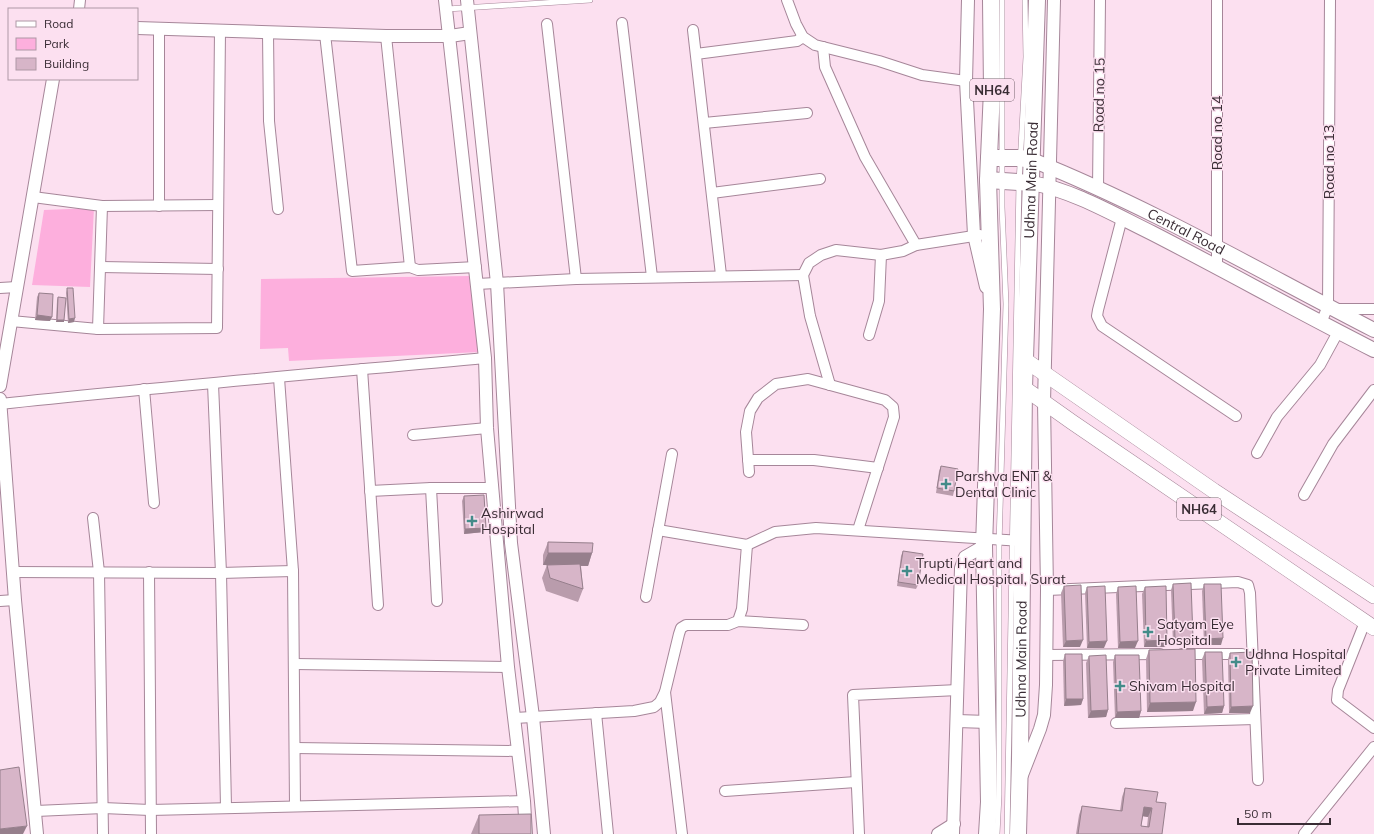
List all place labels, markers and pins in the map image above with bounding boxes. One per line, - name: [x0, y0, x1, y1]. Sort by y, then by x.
- place label: Parshva ENT & Dental Clinic: [955, 467, 1052, 501]
- marker: Parshva ENT & Dental Clinic: [940, 478, 952, 490]
- place label: Ashirwad Hospital: [481, 504, 544, 538]
- marker: Ashirwad Hospital: [466, 515, 478, 527]
- place label: Trupti Heart and Medical Hospital, Surat: [916, 554, 1066, 588]
- marker: Trupti Heart and Medical Hospital, Surat: [901, 565, 913, 577]
- place label: Satyam Eye Hospital: [1157, 615, 1234, 649]
- marker: Satyam Eye Hospital: [1142, 626, 1154, 638]
- place label: Udhna Hospital Private Limited: [1245, 645, 1346, 679]
- marker: Udhna Hospital Private Limited: [1230, 656, 1242, 668]
- place label: Shivam Hospital: [1129, 677, 1235, 695]
- marker: Shivam Hospital: [1114, 680, 1126, 692]

